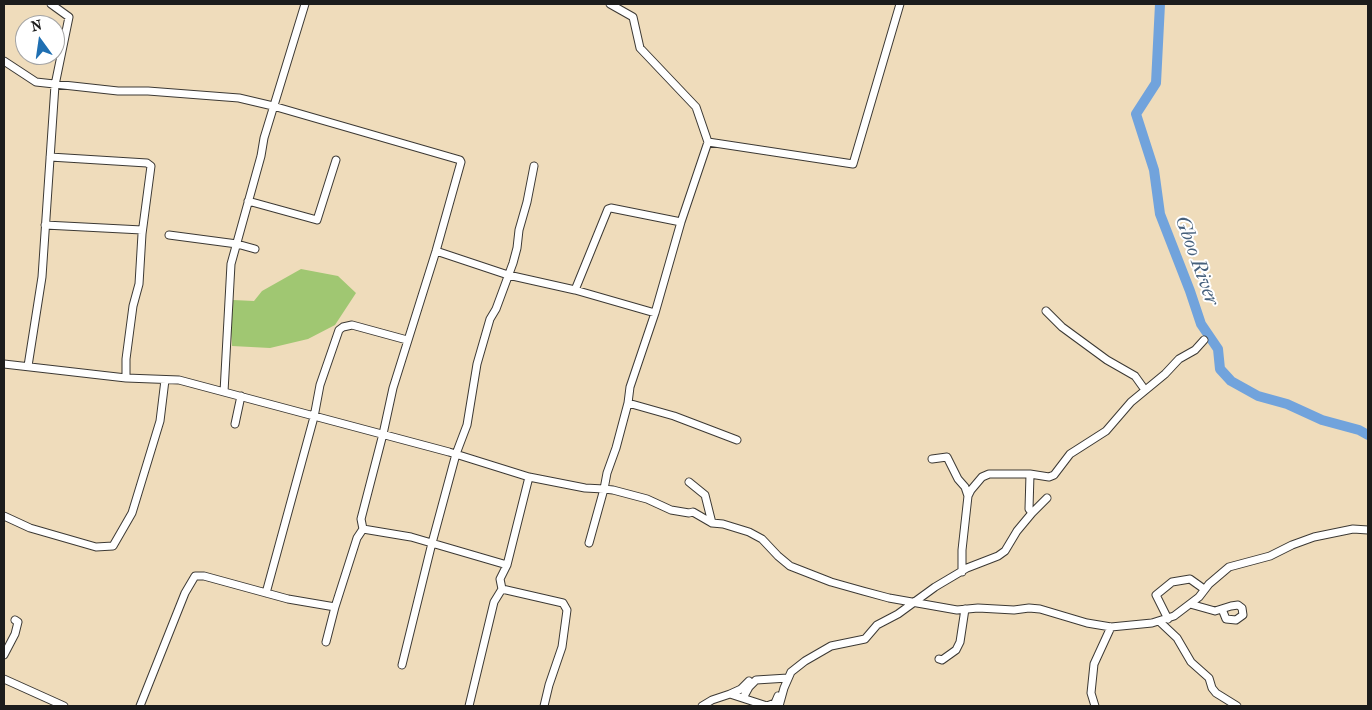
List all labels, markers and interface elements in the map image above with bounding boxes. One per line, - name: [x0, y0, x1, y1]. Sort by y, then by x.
- north arrow: [15, 15, 65, 65]
- text: N: [29, 16, 44, 35]
- water label: Gboo River: [1169, 213, 1223, 309]

